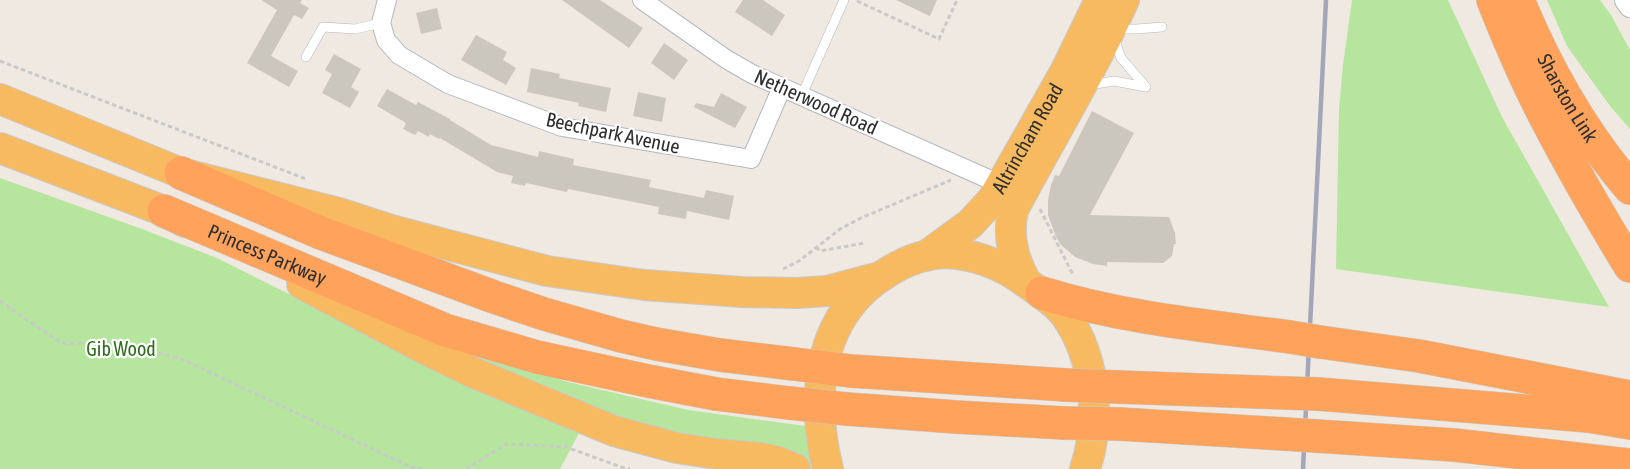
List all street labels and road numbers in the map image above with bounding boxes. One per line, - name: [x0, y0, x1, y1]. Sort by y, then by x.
- street label: Sharston Link: [1533, 50, 1603, 147]
- street label: Netherwood Road: [751, 64, 881, 139]
- street label: Altrincham Road: [987, 79, 1067, 197]
- street label: Beechpark Avenue: [544, 107, 682, 158]
- street label: Princess Parkway: [205, 219, 330, 289]

